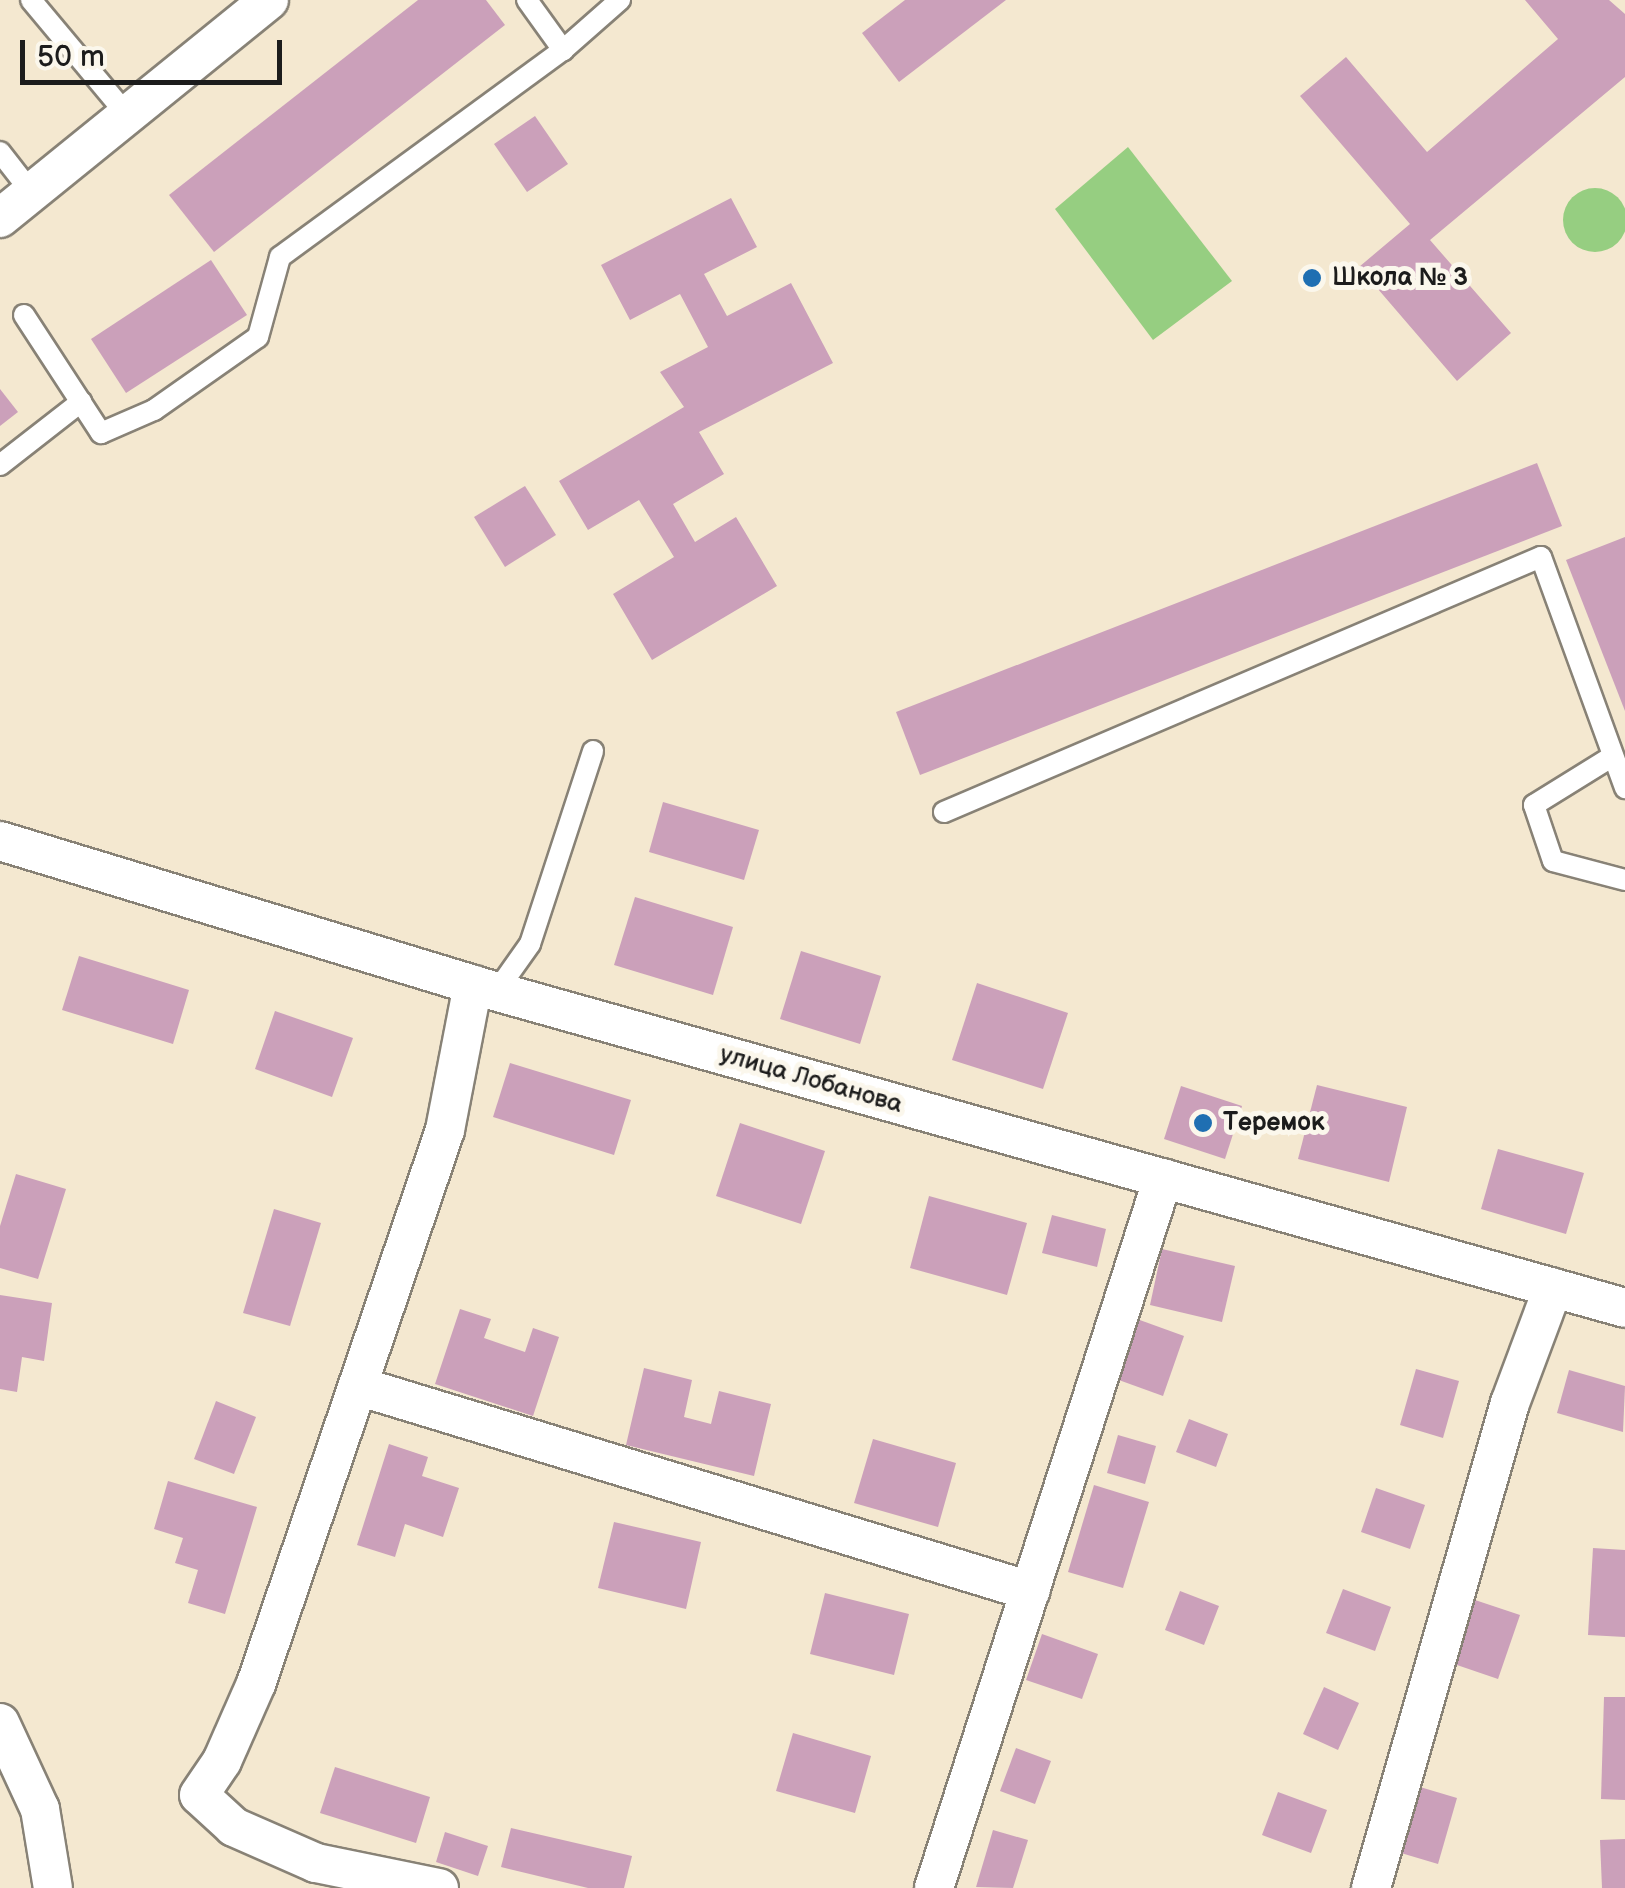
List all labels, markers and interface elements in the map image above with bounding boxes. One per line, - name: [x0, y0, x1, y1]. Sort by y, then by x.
- scale bar: [25, 20, 288, 82]
- text: 50 m: [37, 39, 105, 75]
- place label: Школа № 3: [1332, 263, 1468, 293]
- marker: Школа № 3: [1301, 267, 1323, 289]
- street label: улица Лобанова: [716, 1040, 906, 1120]
- place label: Теремок: [1223, 1108, 1324, 1138]
- marker: Теремок: [1192, 1112, 1214, 1134]

